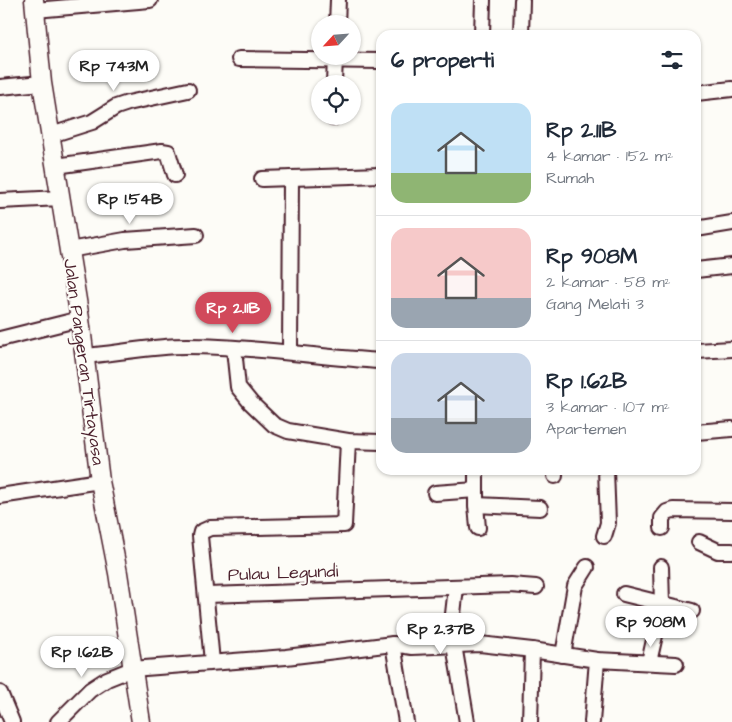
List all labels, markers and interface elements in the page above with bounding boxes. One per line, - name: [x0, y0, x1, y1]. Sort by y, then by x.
- north arrow: [311, 15, 361, 65]
- map controls: [311, 15, 361, 125]
- text: 6 properti: [391, 46, 494, 75]
- icon: filters: [658, 46, 686, 74]
- pin: Rp 743M: [68, 49, 160, 92]
- text: Rp 743M: [80, 55, 148, 77]
- button: locate: [311, 75, 361, 125]
- text: Rp 2.11B: [546, 116, 616, 145]
- icon: home: [431, 123, 491, 183]
- text: 4 kamar · 152 m²: [546, 145, 673, 167]
- text: Rumah: [546, 167, 594, 189]
- pin: Rp 1.54B: [78, 182, 182, 225]
- text: Rp 1.54B: [98, 188, 162, 210]
- text: Rp 908M: [546, 242, 637, 271]
- icon: home: [431, 248, 491, 308]
- street label: Jalan Pangeran Tirtayasa: [56, 257, 111, 467]
- text: 2 kamar · 58 m²: [546, 271, 671, 293]
- pin: Rp 2.11B: [181, 292, 285, 334]
- text: Gang Melati 3: [546, 293, 644, 315]
- text: Rp 2.11B: [206, 297, 260, 319]
- text: Rp 1.62B: [546, 367, 627, 396]
- icon: home: [431, 373, 491, 433]
- text: 3 kamar · 107 m²: [546, 396, 670, 418]
- text: Apartemen: [546, 418, 626, 440]
- street label: Pulau Legundi: [227, 559, 339, 588]
- pin: Rp 908M: [605, 606, 697, 648]
- text: Rp 908M: [616, 611, 686, 633]
- pin: Rp 2.37B: [389, 612, 493, 655]
- text: Rp 2.37B: [407, 618, 475, 640]
- pin: Rp 1.62B: [30, 636, 134, 678]
- text: Rp 1.62B: [51, 641, 113, 663]

